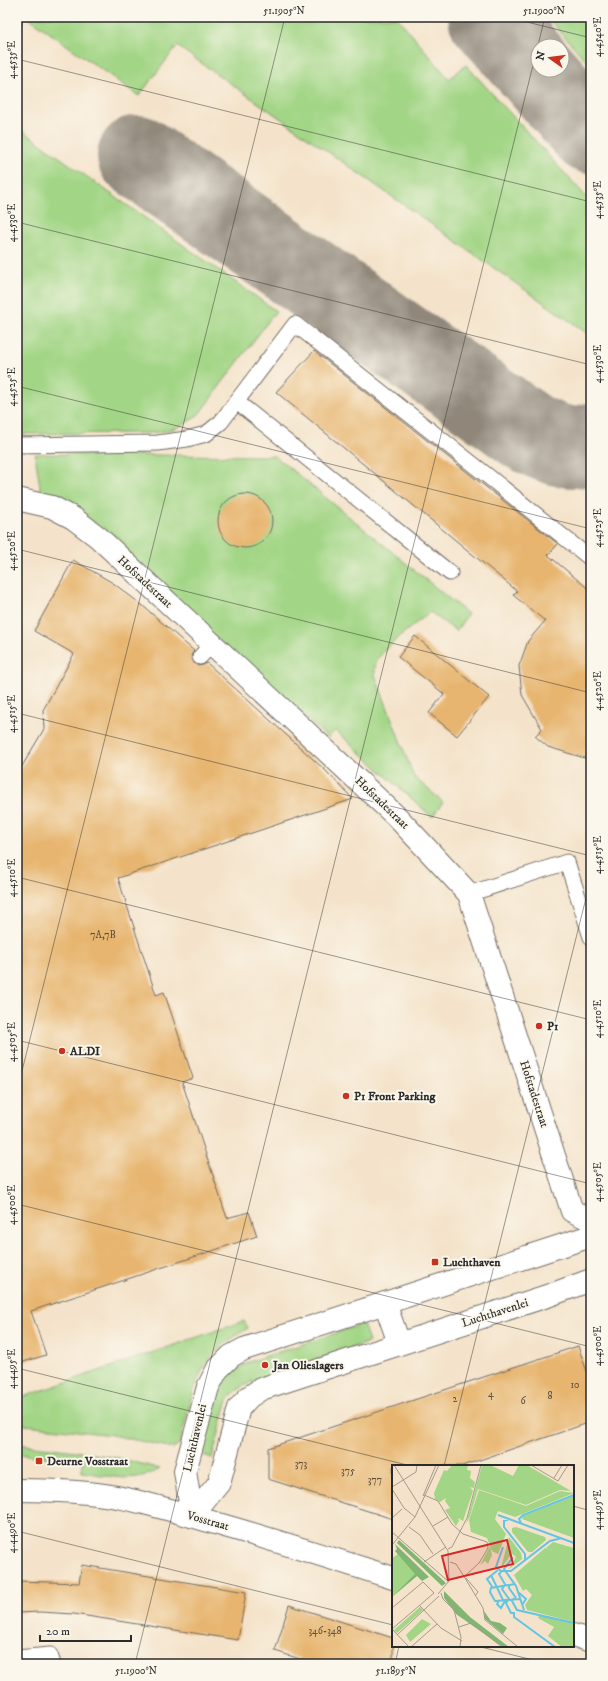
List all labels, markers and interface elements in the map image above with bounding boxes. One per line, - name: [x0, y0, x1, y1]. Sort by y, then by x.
- text: 51.1905°N: [263, 5, 305, 17]
- text: 51.1900°N: [523, 5, 565, 17]
- text: 4.4540°E: [592, 17, 604, 57]
- north arrow: [530, 38, 570, 78]
- text: 4.4535°E: [6, 41, 18, 79]
- text: N: [533, 50, 549, 62]
- text: 4.4535°E: [592, 181, 604, 219]
- text: 4.4530°E: [6, 204, 18, 242]
- text: 4.4530°E: [592, 345, 604, 383]
- text: 4.4525°E: [6, 367, 18, 407]
- text: 4.4525°E: [592, 508, 604, 548]
- text: 4.4520°E: [6, 531, 18, 571]
- street label: Hofstadestraat: [114, 553, 176, 611]
- text: 4.4520°E: [592, 671, 604, 711]
- text: 4.4515°E: [6, 695, 18, 733]
- street label: Hofstadestraat: [352, 773, 412, 833]
- text: 4.4515°E: [592, 836, 604, 874]
- text: 4.4510°E: [6, 859, 18, 897]
- house number: 7A,7B: [90, 929, 116, 941]
- text: 4.4510°E: [592, 1000, 604, 1038]
- place label: P1: [547, 1019, 559, 1034]
- marker: P1: [534, 1021, 544, 1031]
- text: 4.4505°E: [6, 1022, 18, 1062]
- place label: ALDI: [69, 1044, 100, 1059]
- marker: ALDI: [57, 1046, 67, 1056]
- street label: Hofstadestraat: [516, 1058, 552, 1130]
- place label: P1 Front Parking: [354, 1089, 436, 1104]
- marker: P1 Front Parking: [341, 1091, 351, 1101]
- text: 4.4505°E: [592, 1162, 604, 1202]
- text: 4.4500°E: [6, 1185, 18, 1225]
- place label: Luchthaven: [443, 1255, 501, 1270]
- marker: Luchthaven: [430, 1257, 440, 1267]
- street label: Luchthavenlei: [460, 1295, 530, 1331]
- text: 4.4500°E: [592, 1326, 604, 1366]
- text: 4.4495°E: [6, 1349, 18, 1389]
- place label: Jan Olieslagers: [271, 1358, 344, 1373]
- marker: Jan Olieslagers: [260, 1360, 270, 1370]
- house number: 10: [570, 1379, 580, 1391]
- house number: 4: [488, 1388, 494, 1400]
- house number: 8: [547, 1390, 553, 1402]
- house number: 2: [453, 1393, 458, 1405]
- house number: 6: [520, 1395, 526, 1407]
- street label: Luchthavenlei: [180, 1403, 210, 1473]
- place label: Deurne Vosstraat: [47, 1454, 128, 1469]
- marker: Deurne Vosstraat: [34, 1456, 44, 1466]
- house number: 373: [295, 1458, 308, 1470]
- house number: 375: [341, 1465, 355, 1477]
- inset map: [392, 1465, 574, 1647]
- house number: 377: [368, 1474, 382, 1486]
- text: 4.4495°E: [592, 1490, 604, 1530]
- street label: Vosstraat: [184, 1508, 231, 1534]
- text: 4.4490°E: [6, 1513, 18, 1553]
- scale bar: [40, 1617, 131, 1643]
- text: 20 m: [46, 1624, 70, 1639]
- house number: 346-348: [308, 1625, 342, 1637]
- text: 51.1900°N: [115, 1665, 157, 1677]
- text: 51.1895°N: [375, 1665, 417, 1677]

